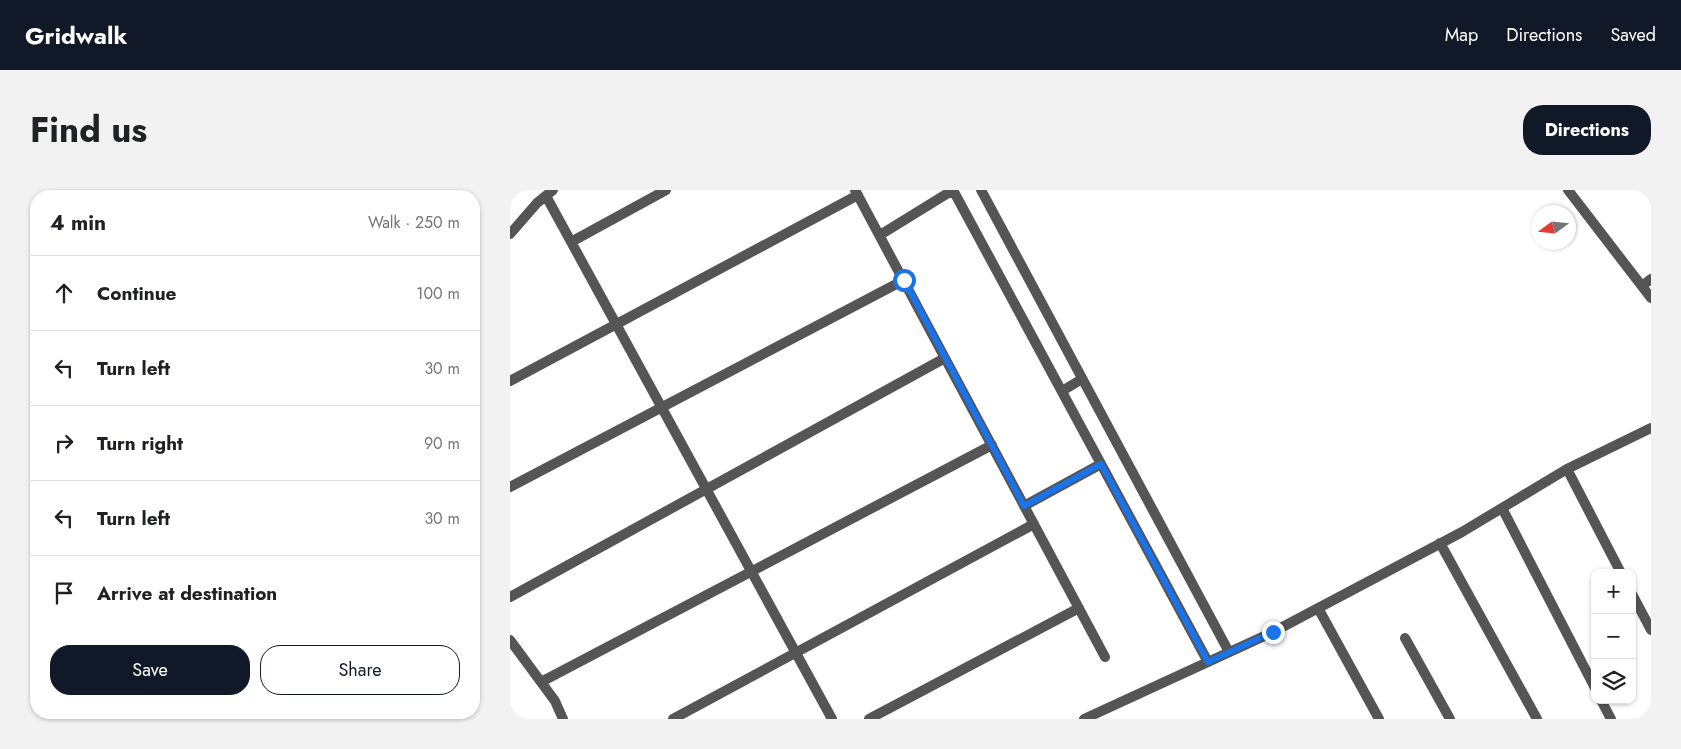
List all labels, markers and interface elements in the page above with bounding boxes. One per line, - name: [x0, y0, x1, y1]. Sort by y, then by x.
- text: Gridwalk: [25, 18, 127, 53]
- text: Map: [1445, 22, 1478, 48]
- text: Directions: [1506, 22, 1582, 48]
- text: Saved: [1610, 22, 1656, 48]
- text: Find us: [30, 105, 147, 155]
- button: Directions: [1523, 105, 1651, 155]
- north arrow: [1531, 205, 1576, 250]
- text: 4 min: [50, 208, 106, 238]
- text: Walk · 250 m: [368, 211, 460, 234]
- route start: [893, 269, 916, 292]
- icon: ahead: [50, 279, 78, 307]
- text: Continue: [97, 280, 176, 307]
- text: 100 m: [416, 282, 460, 305]
- icon: left: [50, 354, 78, 382]
- text: Turn left: [97, 355, 170, 382]
- text: 30 m: [424, 357, 460, 380]
- icon: right: [50, 429, 78, 457]
- text: Turn right: [97, 430, 183, 457]
- text: 90 m: [424, 432, 460, 455]
- icon: left: [50, 504, 78, 532]
- text: Turn left: [97, 505, 170, 532]
- text: 30 m: [424, 507, 460, 530]
- map controls: [1591, 569, 1636, 704]
- button: +: [1591, 569, 1636, 614]
- icon: arrive: [50, 579, 78, 607]
- text: Arrive at destination: [97, 580, 277, 607]
- button: −: [1591, 614, 1636, 659]
- route end: [1262, 621, 1285, 644]
- button: Save: [50, 645, 250, 695]
- button: Share: [260, 645, 460, 695]
- button: layers: [1591, 659, 1636, 704]

